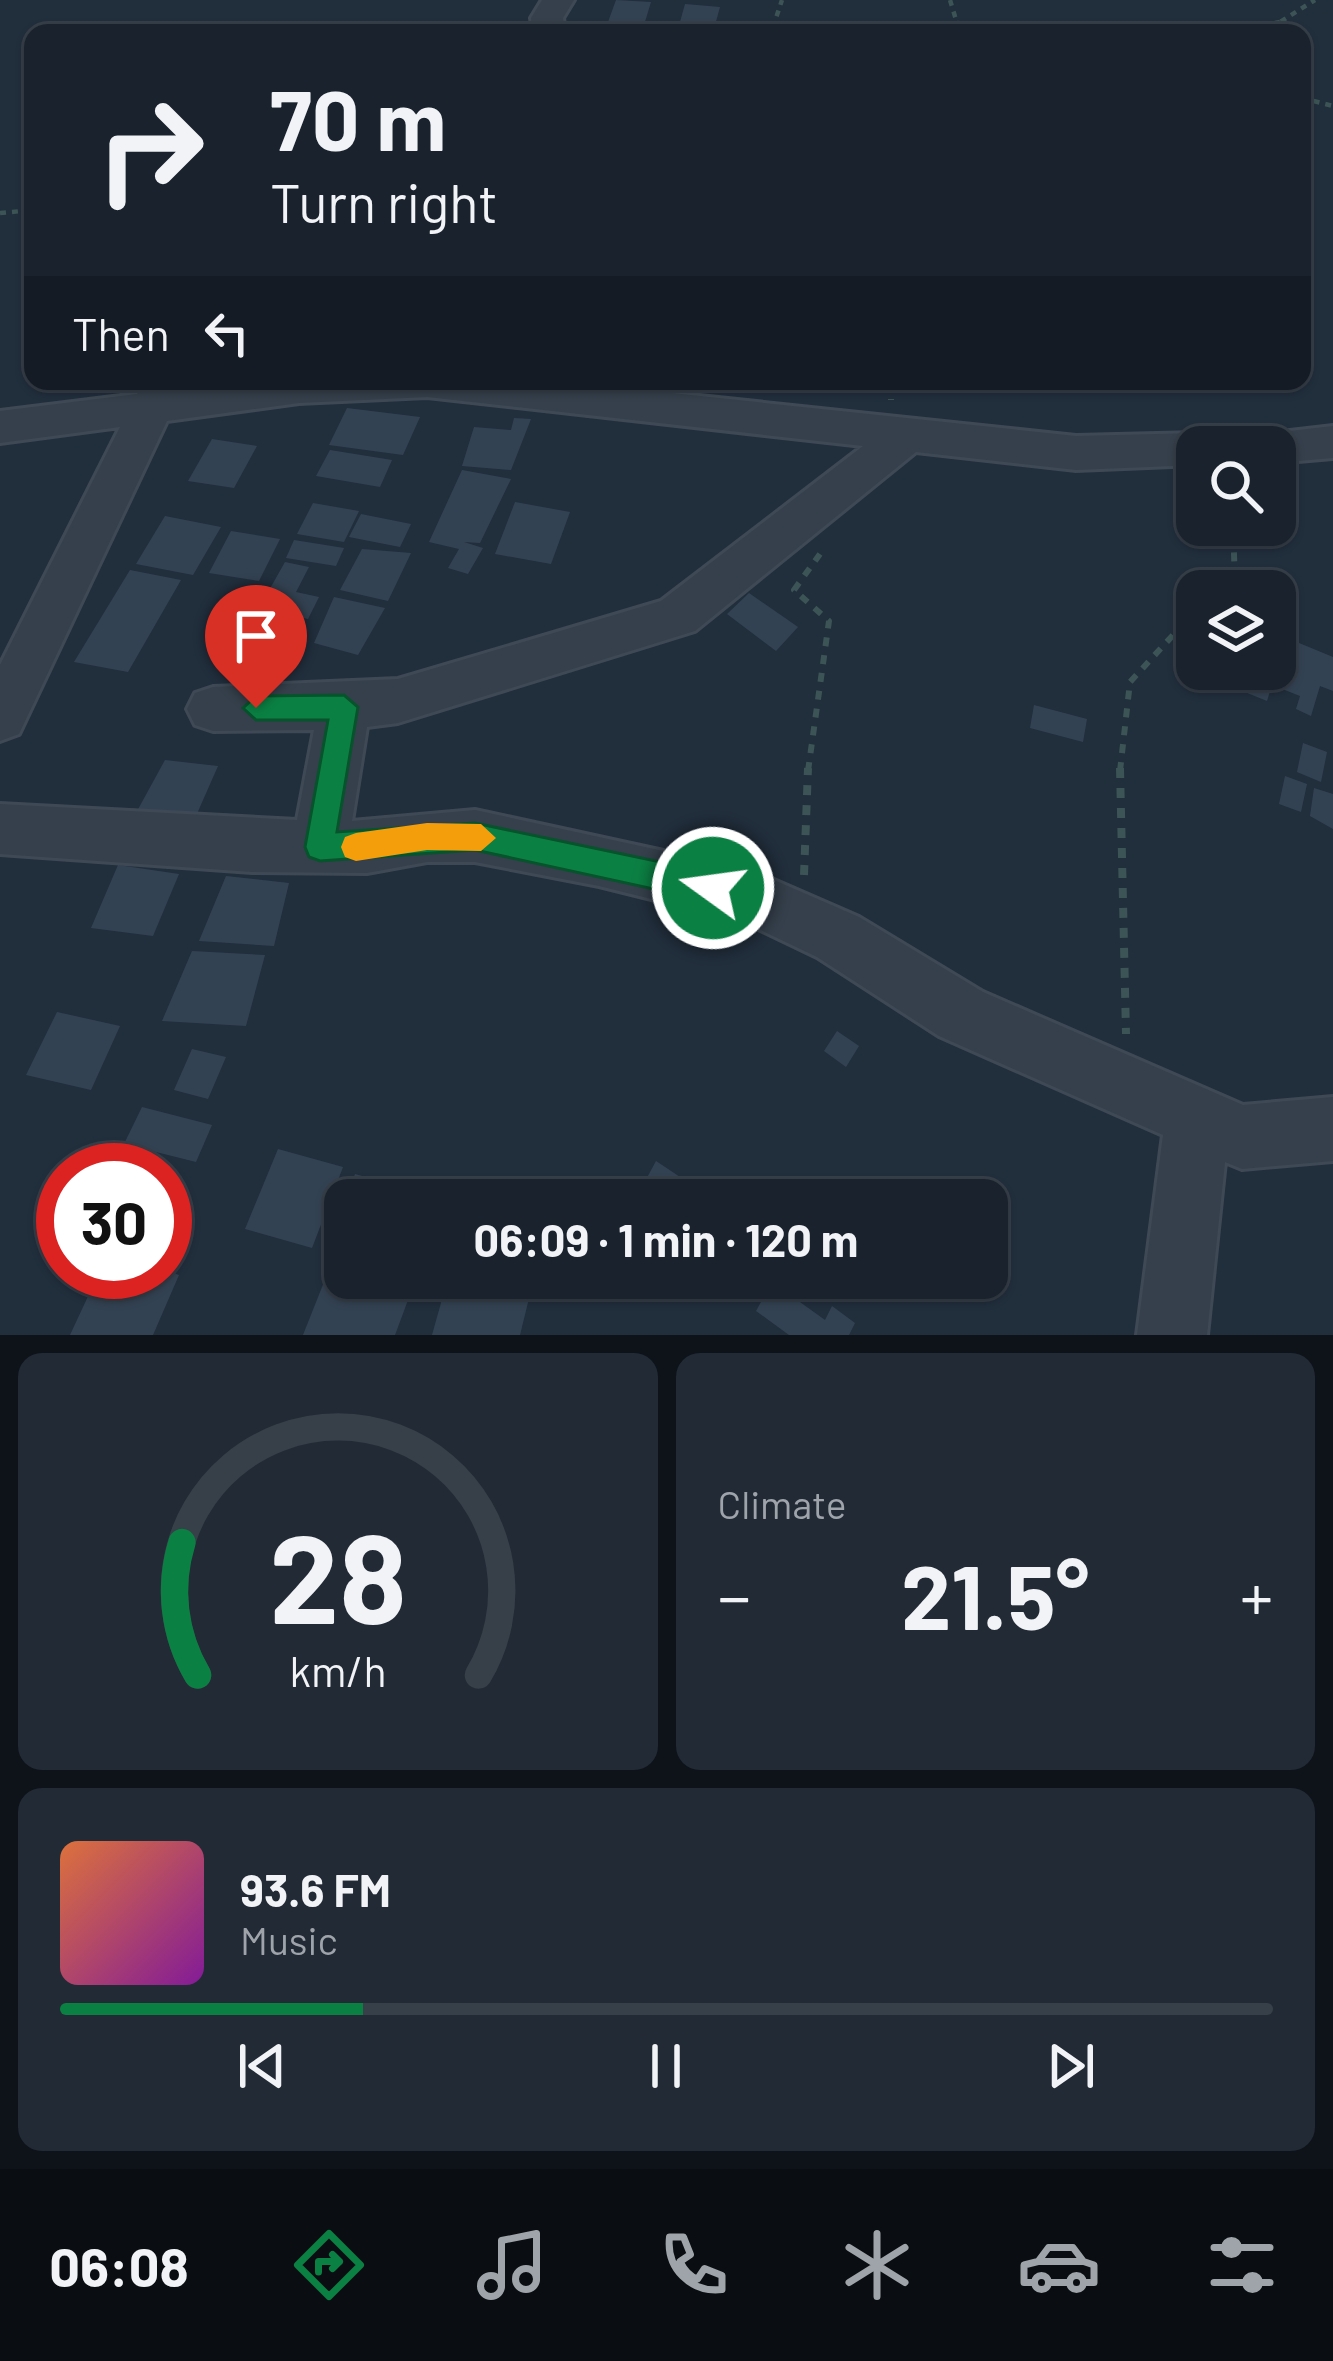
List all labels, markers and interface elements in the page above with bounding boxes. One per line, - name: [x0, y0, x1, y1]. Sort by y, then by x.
- text: 70 m: [270, 67, 446, 168]
- icon: right: [72, 72, 228, 228]
- text: Turn right: [270, 169, 498, 234]
- icon: left: [194, 300, 260, 366]
- text: Then: [72, 306, 170, 360]
- map controls: [1176, 426, 1296, 690]
- button: search: [1176, 426, 1296, 546]
- button: layers: [1176, 570, 1296, 690]
- pin: [205, 585, 307, 708]
- icon: arrive: [223, 603, 289, 669]
- position arrow: [650, 825, 776, 951]
- speed limit sign: 30: [36, 1143, 192, 1299]
- text: 06:09 · 1 min · 120 m: [474, 1212, 858, 1266]
- text: Climate: [718, 1480, 847, 1527]
- text: 28: [269, 1499, 406, 1649]
- text: 21.5°: [901, 1540, 1089, 1648]
- text: −: [718, 1555, 751, 1634]
- text: +: [1240, 1555, 1273, 1634]
- text: km/h: [289, 1643, 386, 1695]
- text: 93.6 FM: [240, 1862, 391, 1916]
- text: Music: [240, 1916, 338, 1963]
- icon: previous: [229, 2033, 295, 2099]
- icon: pause: [633, 2033, 699, 2099]
- icon: next: [1038, 2033, 1104, 2099]
- icon: directions: [287, 2223, 371, 2307]
- icon: music: [470, 2223, 554, 2307]
- icon: phone: [652, 2223, 736, 2307]
- icon: climate: [835, 2223, 919, 2307]
- icon: car: [1017, 2223, 1101, 2307]
- icon: filters: [1200, 2223, 1284, 2307]
- text: 06:08: [49, 2233, 189, 2298]

